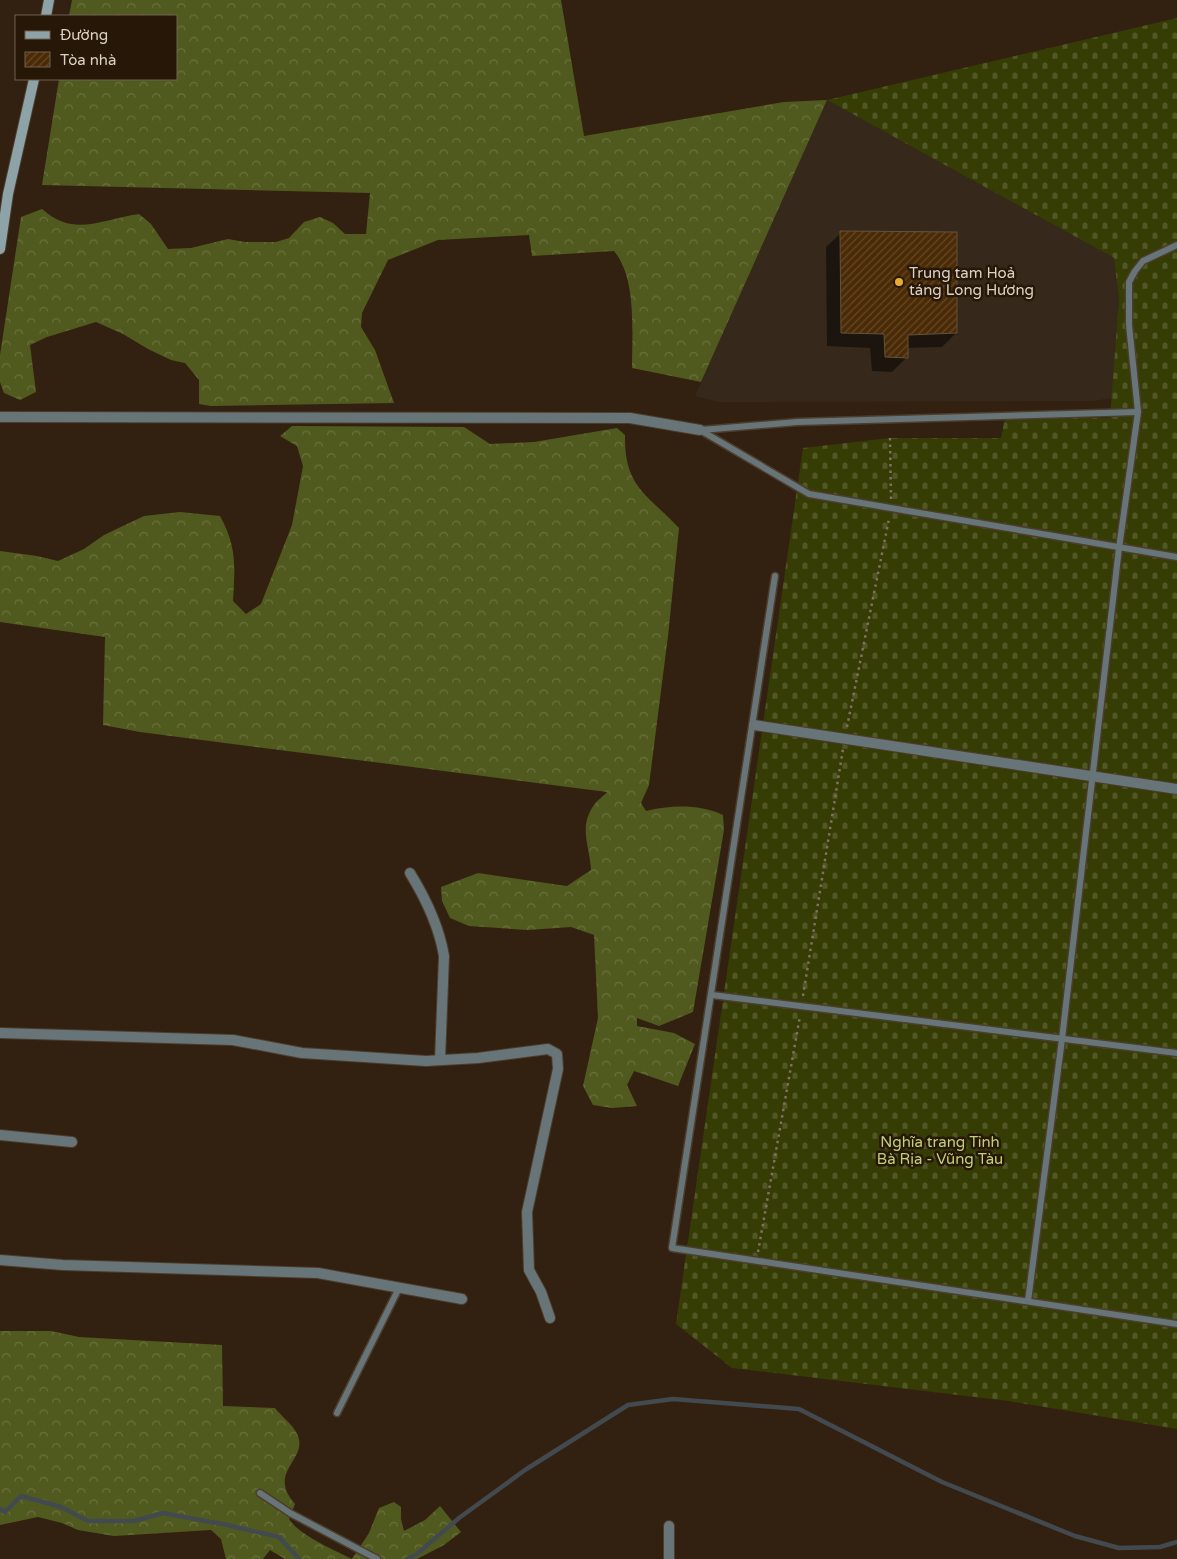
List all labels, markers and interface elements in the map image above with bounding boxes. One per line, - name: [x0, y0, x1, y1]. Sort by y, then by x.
- legend: [15, 15, 178, 80]
- text: Đường: [60, 26, 108, 44]
- text: Tòa nhà: [60, 51, 116, 69]
- place label: Trung tam Hoả táng Long Hương: [909, 264, 1034, 299]
- marker: Trung tam Hoả táng Long Hương: [893, 276, 905, 288]
- park label: Nghĩa trang Tỉnh Bà Rịa - Vũng Tàu: [877, 1133, 1003, 1168]

